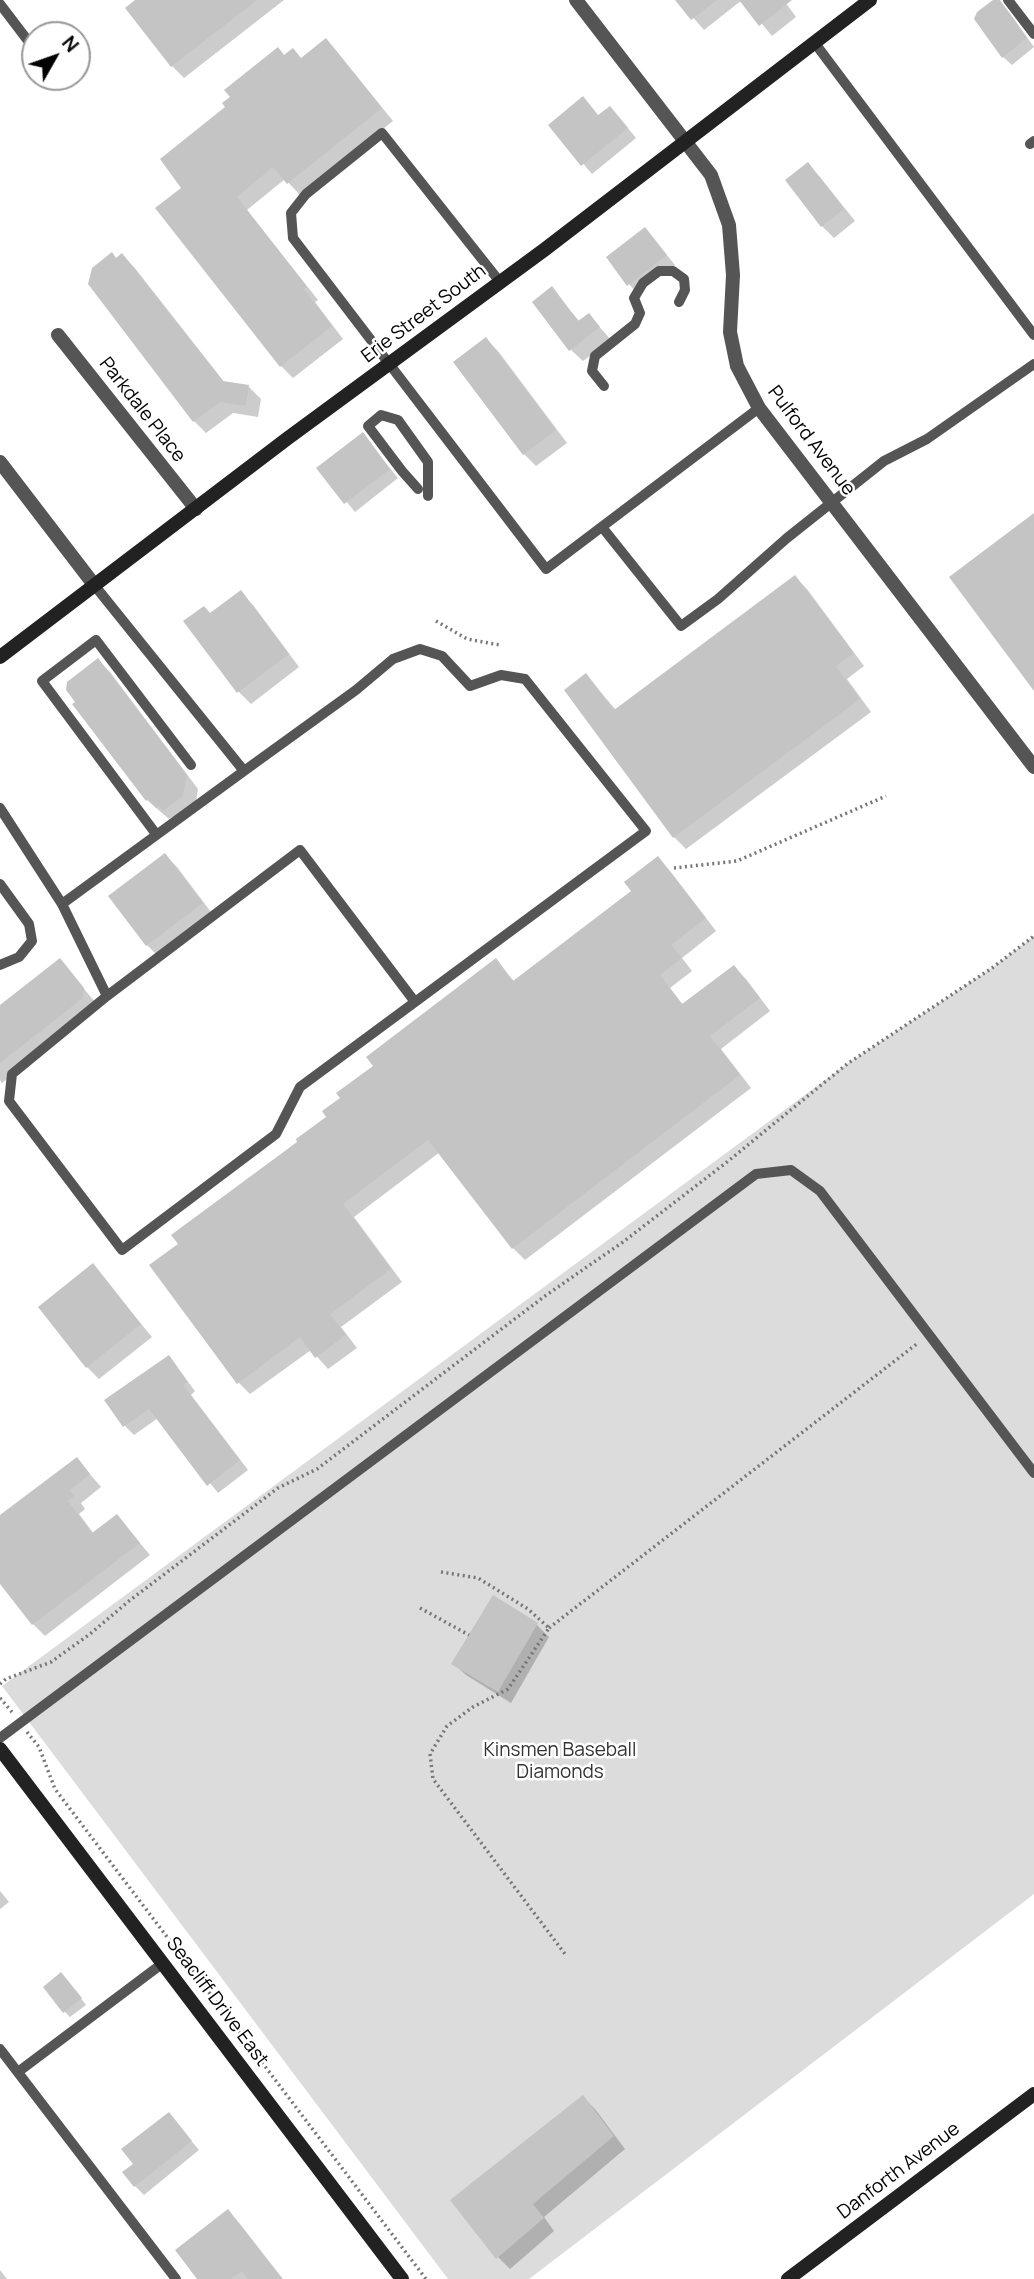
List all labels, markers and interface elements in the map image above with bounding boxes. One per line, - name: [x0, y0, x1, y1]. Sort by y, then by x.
- north arrow: [21, 21, 91, 91]
- text: N: [56, 30, 85, 57]
- street label: Erie Street South: [357, 260, 491, 368]
- street label: Parkdale Place: [94, 353, 190, 467]
- street label: Pulford Avenue: [762, 382, 860, 500]
- park label: Kinsmen Baseball Diamonds: [484, 1740, 636, 1784]
- street label: Seacliff Drive East: [161, 1933, 273, 2071]
- street label: Danforth Avenue: [834, 2118, 964, 2224]

